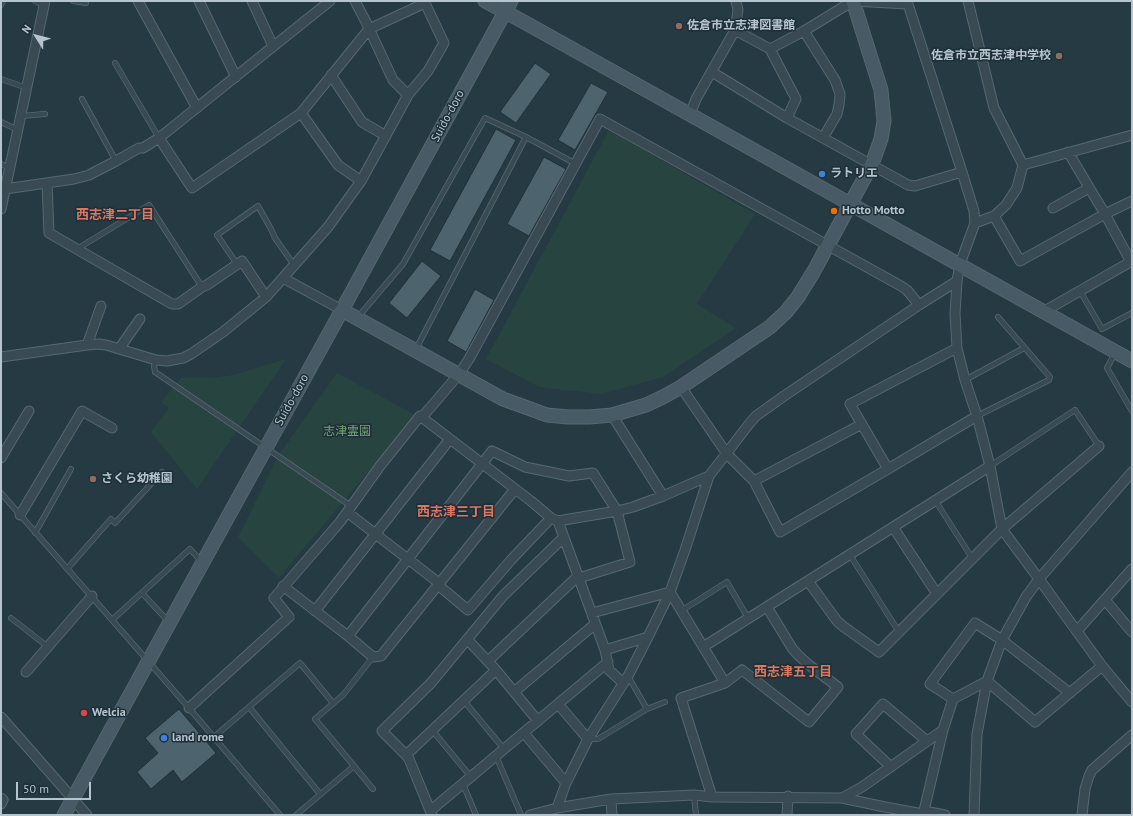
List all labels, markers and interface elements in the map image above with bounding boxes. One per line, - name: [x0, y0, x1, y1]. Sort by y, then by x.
- north arrow: [16, 16, 56, 56]
- place label: 佐倉市立志津図書館: [687, 19, 795, 33]
- marker: 佐倉市立志津図書館: [674, 21, 684, 31]
- text: N: [18, 22, 34, 36]
- place label: 佐倉市立西志津中学校: [931, 49, 1051, 63]
- marker: 佐倉市立西志津中学校: [1054, 51, 1064, 61]
- street label: Suido-doro: [428, 88, 468, 144]
- place label: ラトリエ: [830, 167, 878, 181]
- marker: ラトリエ: [817, 169, 827, 179]
- place label: Hotto Motto: [842, 204, 905, 218]
- marker: Hotto Motto: [829, 206, 839, 216]
- district label: 西志津二丁目: [76, 207, 154, 223]
- street label: Suido-doro: [272, 372, 312, 428]
- park label: 志津霊園: [323, 425, 371, 439]
- place label: さくら幼稚園: [101, 472, 173, 486]
- marker: さくら幼稚園: [88, 474, 98, 484]
- district label: 西志津三丁目: [417, 504, 495, 520]
- district label: 西志津五丁目: [754, 664, 832, 680]
- place label: Welcia: [92, 706, 126, 720]
- marker: Welcia: [79, 708, 89, 718]
- place label: land rome: [172, 731, 224, 745]
- marker: land rome: [159, 733, 169, 743]
- scale bar: [18, 774, 93, 800]
- text: 50 m: [23, 781, 49, 796]

